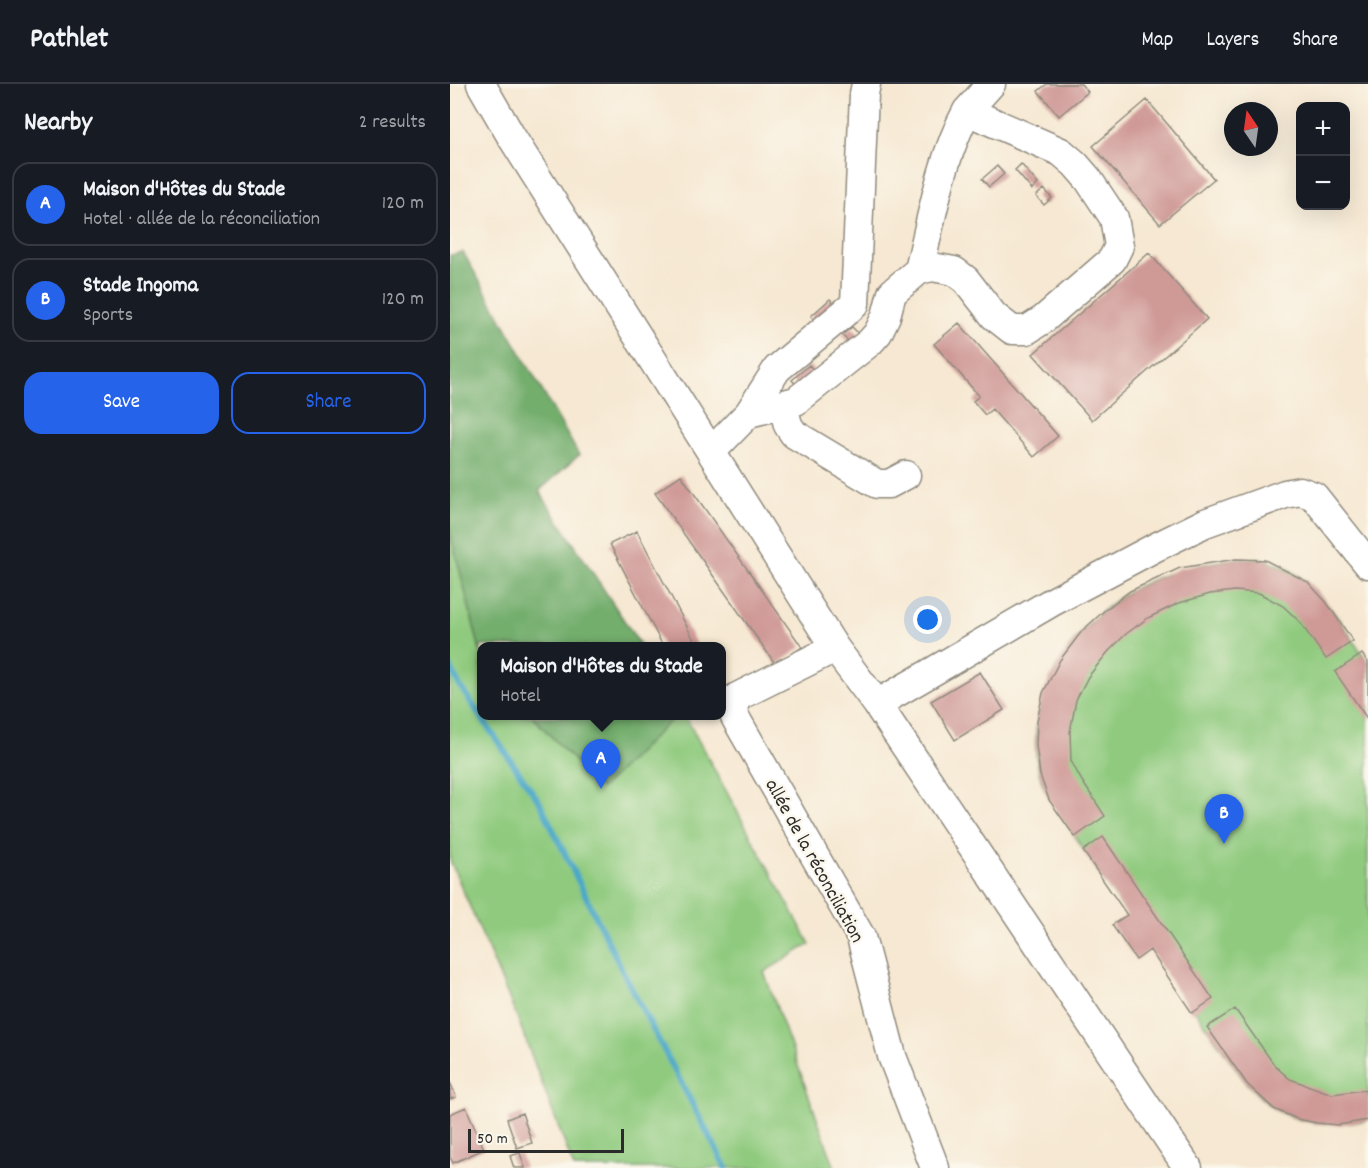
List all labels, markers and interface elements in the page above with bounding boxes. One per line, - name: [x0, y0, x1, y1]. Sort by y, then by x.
- text: Pathlet: [30, 21, 108, 61]
- text: Map: [1142, 26, 1173, 56]
- text: Layers: [1206, 26, 1259, 56]
- text: Share: [1292, 26, 1338, 56]
- north arrow: [1224, 102, 1278, 156]
- map controls: [1296, 102, 1350, 210]
- button: +: [1296, 102, 1350, 156]
- text: Nearby: [24, 105, 92, 142]
- text: 2 results: [359, 109, 426, 137]
- button: −: [1296, 156, 1350, 210]
- text: Maison d'Hôtes du Stade: [83, 175, 285, 206]
- text: A: [40, 190, 51, 218]
- text: 120 m: [382, 190, 424, 218]
- text: Hotel · allée de la réconciliation: [83, 206, 320, 234]
- text: Stade Ingoma: [83, 271, 198, 302]
- text: B: [41, 286, 50, 314]
- text: 120 m: [382, 286, 424, 314]
- text: Sports: [83, 302, 133, 330]
- button: Save: [24, 372, 219, 434]
- button: Share: [231, 372, 426, 434]
- your location: [913, 605, 942, 634]
- popup: [477, 642, 726, 720]
- text: Maison d'Hôtes du Stade: [500, 652, 703, 683]
- text: Hotel: [500, 683, 540, 711]
- pin: A: [582, 740, 620, 789]
- street label: allée de la réconciliation: [757, 775, 870, 948]
- pin: B: [1204, 794, 1244, 844]
- scale bar: [468, 1126, 624, 1154]
- text: 50 m: [477, 1128, 508, 1151]

